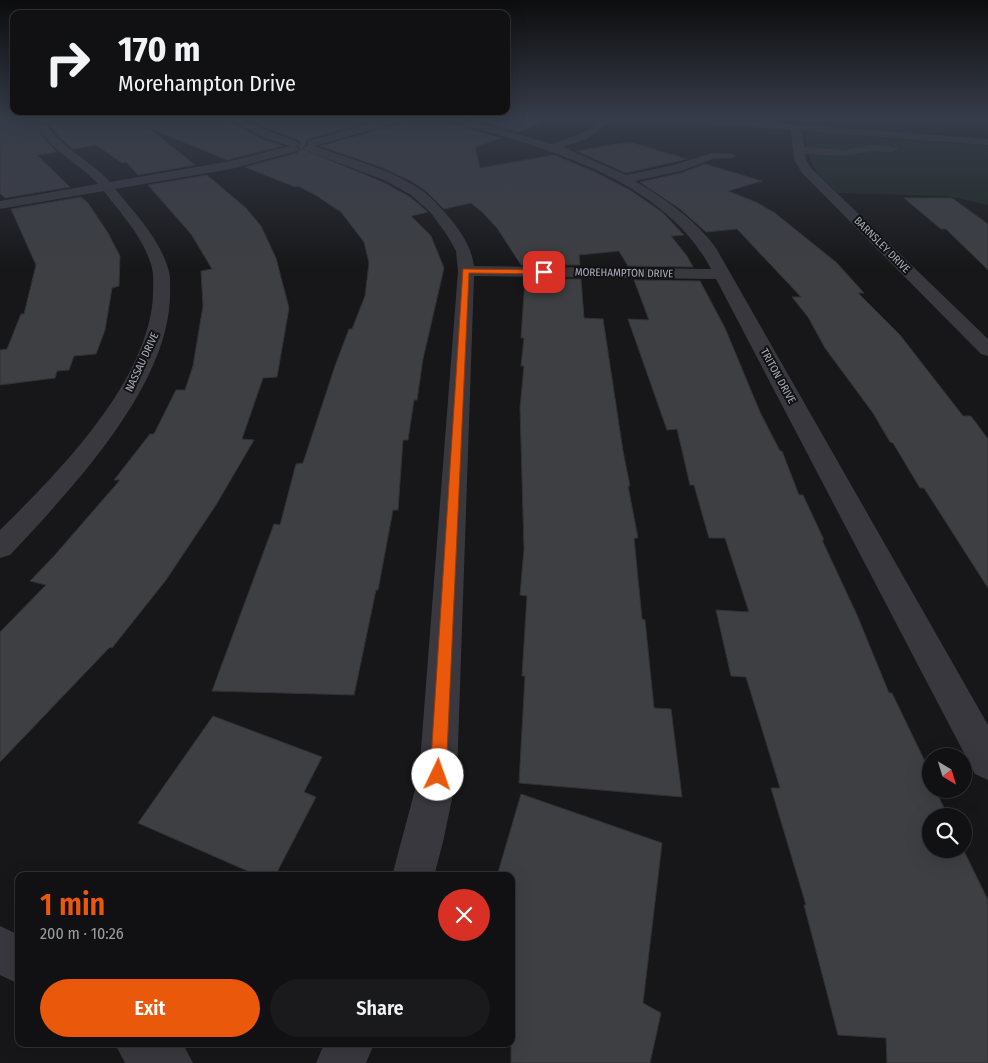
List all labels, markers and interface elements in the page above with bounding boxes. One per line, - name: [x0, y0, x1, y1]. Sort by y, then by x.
- text: 170 m: [118, 28, 201, 70]
- icon: right: [35, 30, 100, 95]
- text: Morehampton Drive: [118, 70, 296, 97]
- street label: BARNSLEY DRIVE: [851, 214, 913, 276]
- pin: [523, 251, 565, 293]
- icon: arrive: [530, 258, 558, 286]
- street label: MOREHAMPTON DRIVE: [575, 266, 673, 280]
- street label: NASSAU DRIVE: [123, 330, 161, 394]
- street label: TRITON DRIVE: [758, 346, 798, 406]
- position arrow: [411, 748, 463, 800]
- north arrow: [922, 748, 972, 798]
- map controls: [922, 748, 972, 858]
- button: search: [922, 808, 972, 858]
- text: 1 min: [40, 887, 105, 923]
- button: close: [438, 889, 490, 941]
- text: 200 m · 10:26: [40, 924, 124, 943]
- button: Exit: [40, 979, 260, 1037]
- button: Share: [270, 979, 490, 1037]

